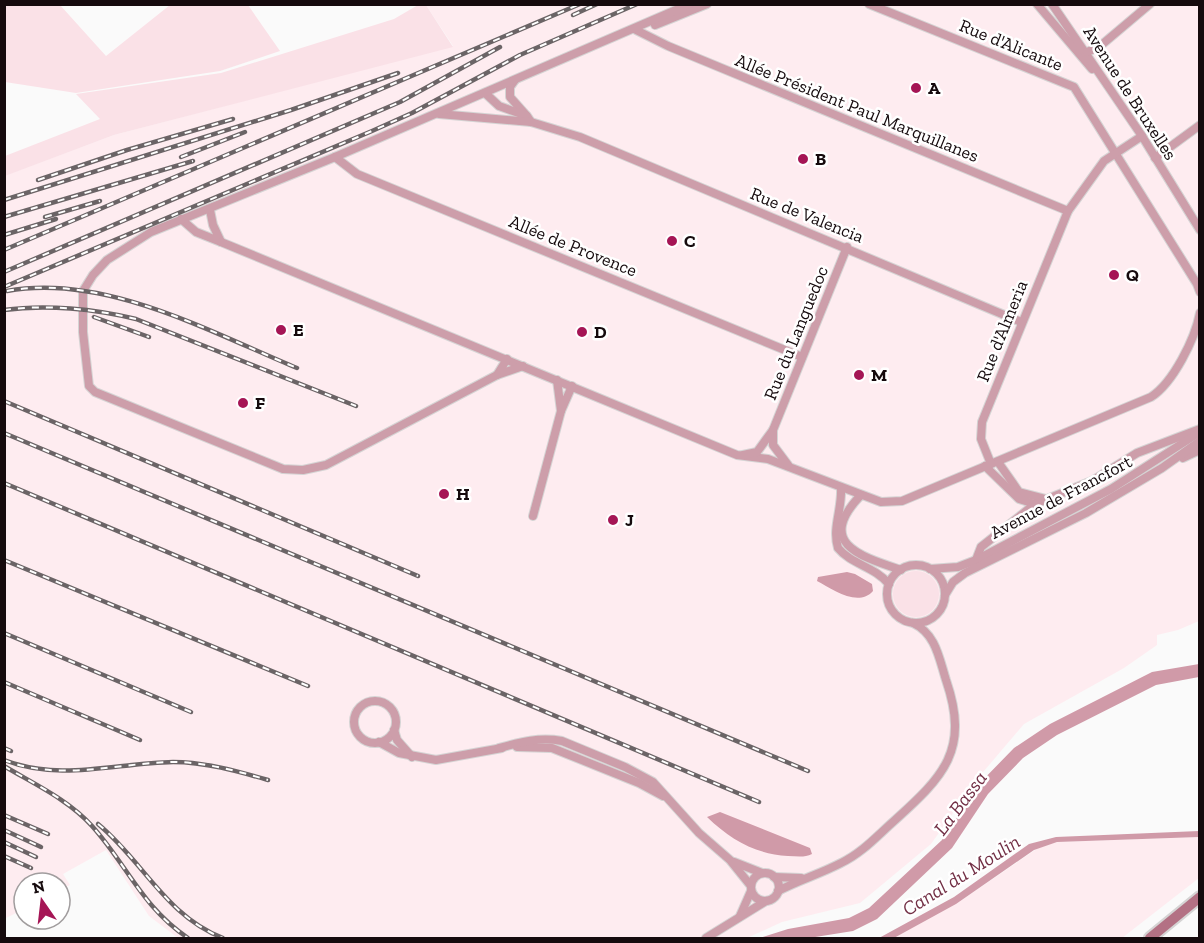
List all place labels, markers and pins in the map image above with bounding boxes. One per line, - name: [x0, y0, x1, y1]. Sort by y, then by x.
- place label: A: [928, 77, 941, 99]
- marker: A: [909, 81, 923, 95]
- place label: B: [815, 148, 826, 170]
- marker: B: [796, 152, 810, 166]
- place label: C: [684, 230, 696, 252]
- marker: C: [665, 234, 679, 248]
- place label: Q: [1126, 264, 1139, 286]
- marker: Q: [1107, 268, 1121, 282]
- place label: E: [293, 319, 304, 341]
- place label: D: [594, 321, 607, 343]
- marker: E: [274, 323, 288, 337]
- marker: D: [575, 325, 589, 339]
- place label: M: [871, 364, 887, 386]
- marker: M: [852, 368, 866, 382]
- place label: F: [255, 392, 265, 414]
- marker: F: [236, 396, 250, 410]
- place label: H: [456, 483, 470, 505]
- marker: H: [437, 487, 451, 501]
- place label: J: [625, 509, 634, 531]
- marker: J: [606, 513, 620, 527]

